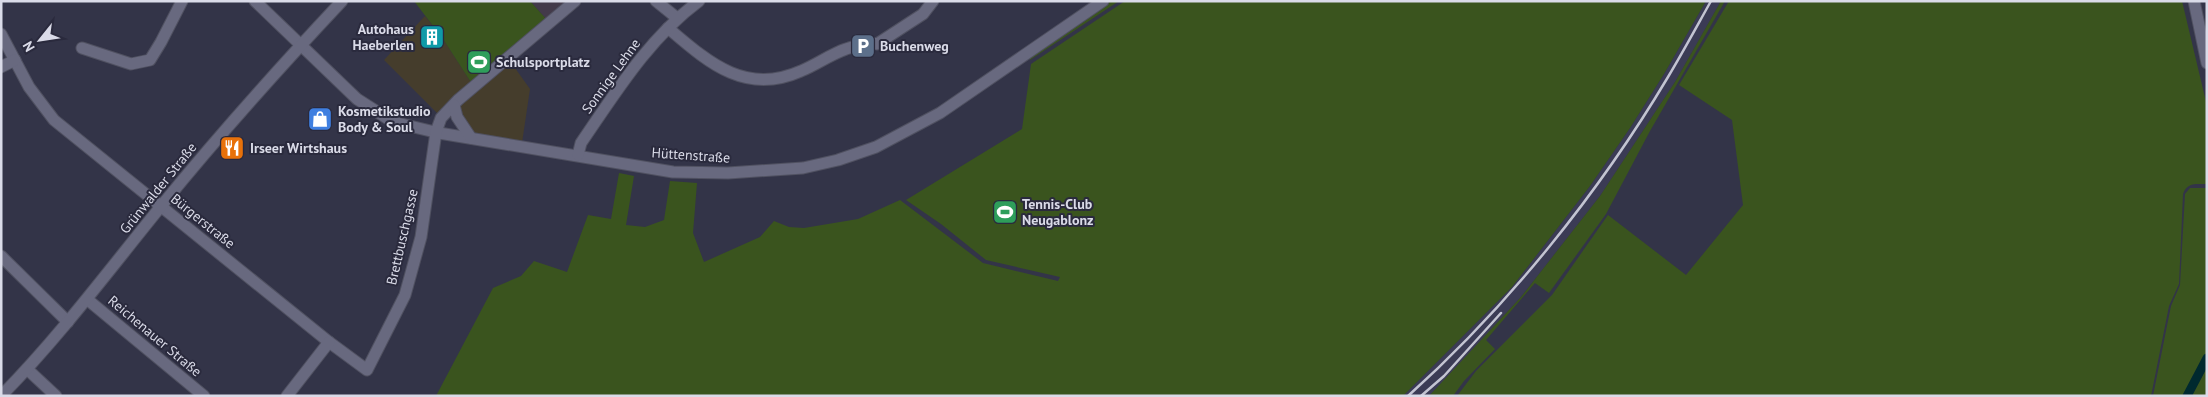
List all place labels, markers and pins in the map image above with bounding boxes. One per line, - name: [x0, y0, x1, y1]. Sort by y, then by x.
- place label: Autohaus Haeberlen: [352, 20, 414, 54]
- building icon: Autohaus Haeberlen: [419, 24, 445, 50]
- parking icon: Buchenweg: [850, 33, 876, 59]
- place label: Buchenweg: [880, 37, 949, 55]
- sports icon: Schulsportplatz: [466, 49, 492, 75]
- place label: Schulsportplatz: [496, 53, 590, 71]
- place label: Kosmetikstudio Body & Soul: [338, 102, 431, 136]
- shop icon: Kosmetikstudio Body & Soul: [307, 106, 333, 132]
- restaurant icon: Irseer Wirtshaus: [219, 135, 245, 161]
- place label: Irseer Wirtshaus: [250, 139, 347, 157]
- place label: Tennis-Club Neugablonz: [1022, 195, 1093, 229]
- sports icon: Tennis-Club Neugablonz: [992, 199, 1018, 225]

